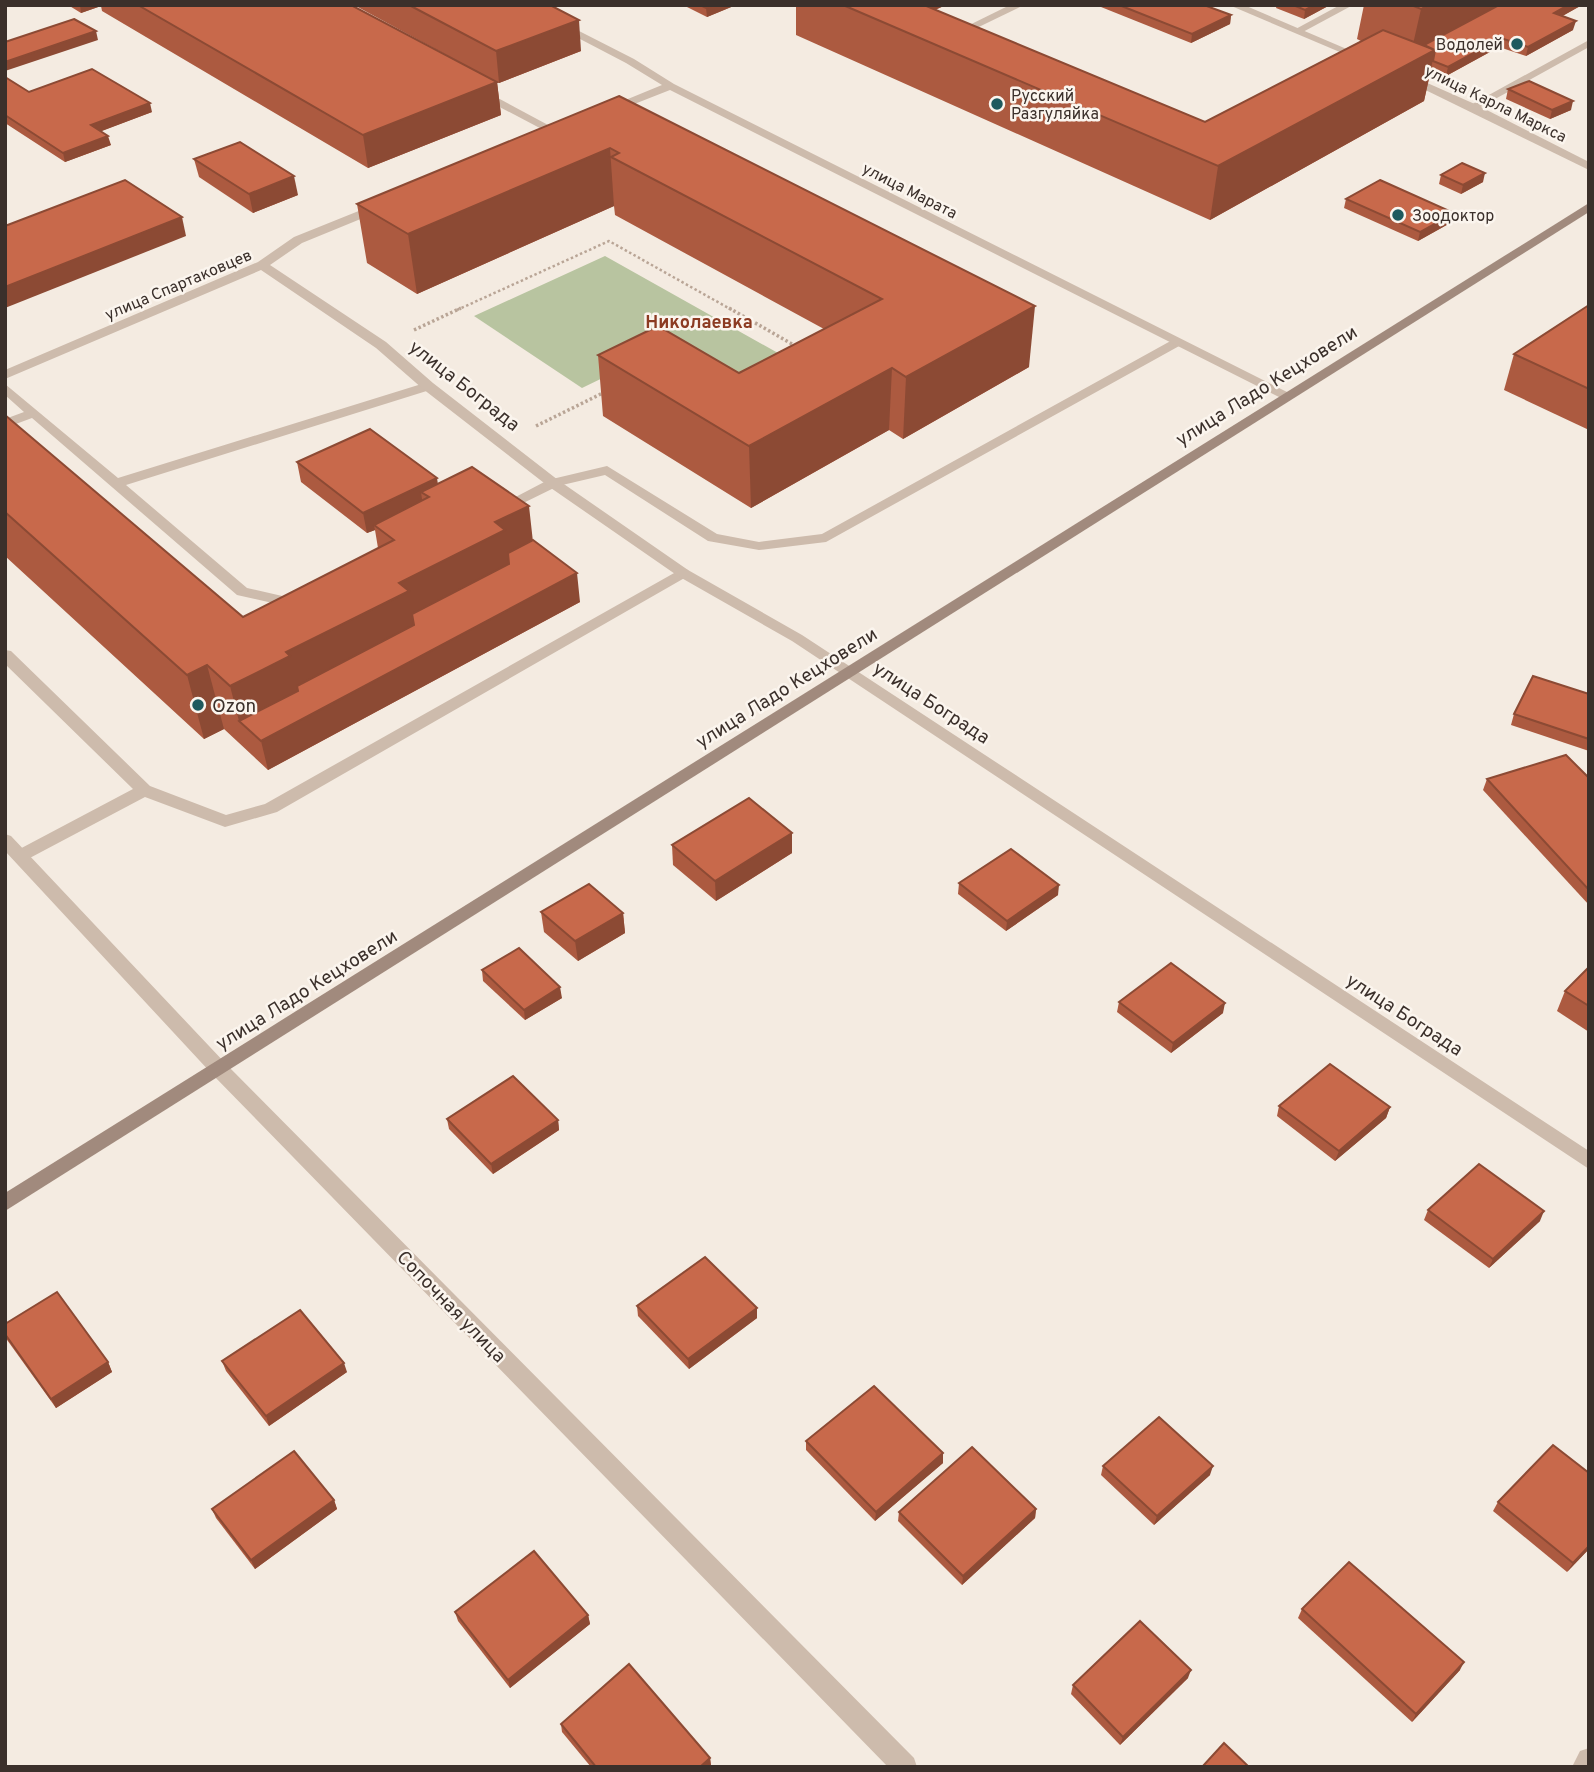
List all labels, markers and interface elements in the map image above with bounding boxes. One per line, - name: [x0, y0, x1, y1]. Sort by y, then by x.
- place label: Водолей: [1436, 36, 1503, 56]
- marker: Водолей: [1509, 36, 1525, 52]
- street label: улица Карла Маркса: [1421, 62, 1569, 148]
- place label: Русский Разгуляйка: [1011, 87, 1099, 125]
- marker: Русский Разгуляйка: [989, 96, 1005, 112]
- street label: улица Марата: [858, 159, 960, 224]
- marker: Зоодоктор: [1390, 207, 1406, 223]
- place label: Зоодоктор: [1412, 207, 1494, 227]
- street label: улица Спартаковцев: [102, 246, 255, 326]
- district label: Николаевка: [645, 312, 753, 335]
- street label: улица Ладо Кецховели: [1172, 321, 1362, 452]
- street label: улица Бограда: [403, 336, 524, 437]
- street label: улица Ладо Кецховели: [692, 623, 882, 754]
- street label: улица Бограда: [868, 657, 994, 750]
- place label: Ozon: [212, 695, 256, 719]
- marker: Ozon: [190, 697, 206, 713]
- street label: улица Ладо Кецховели: [212, 925, 402, 1056]
- street label: улица Бограда: [1341, 969, 1467, 1062]
- street label: Сопочная улица: [391, 1246, 510, 1369]

